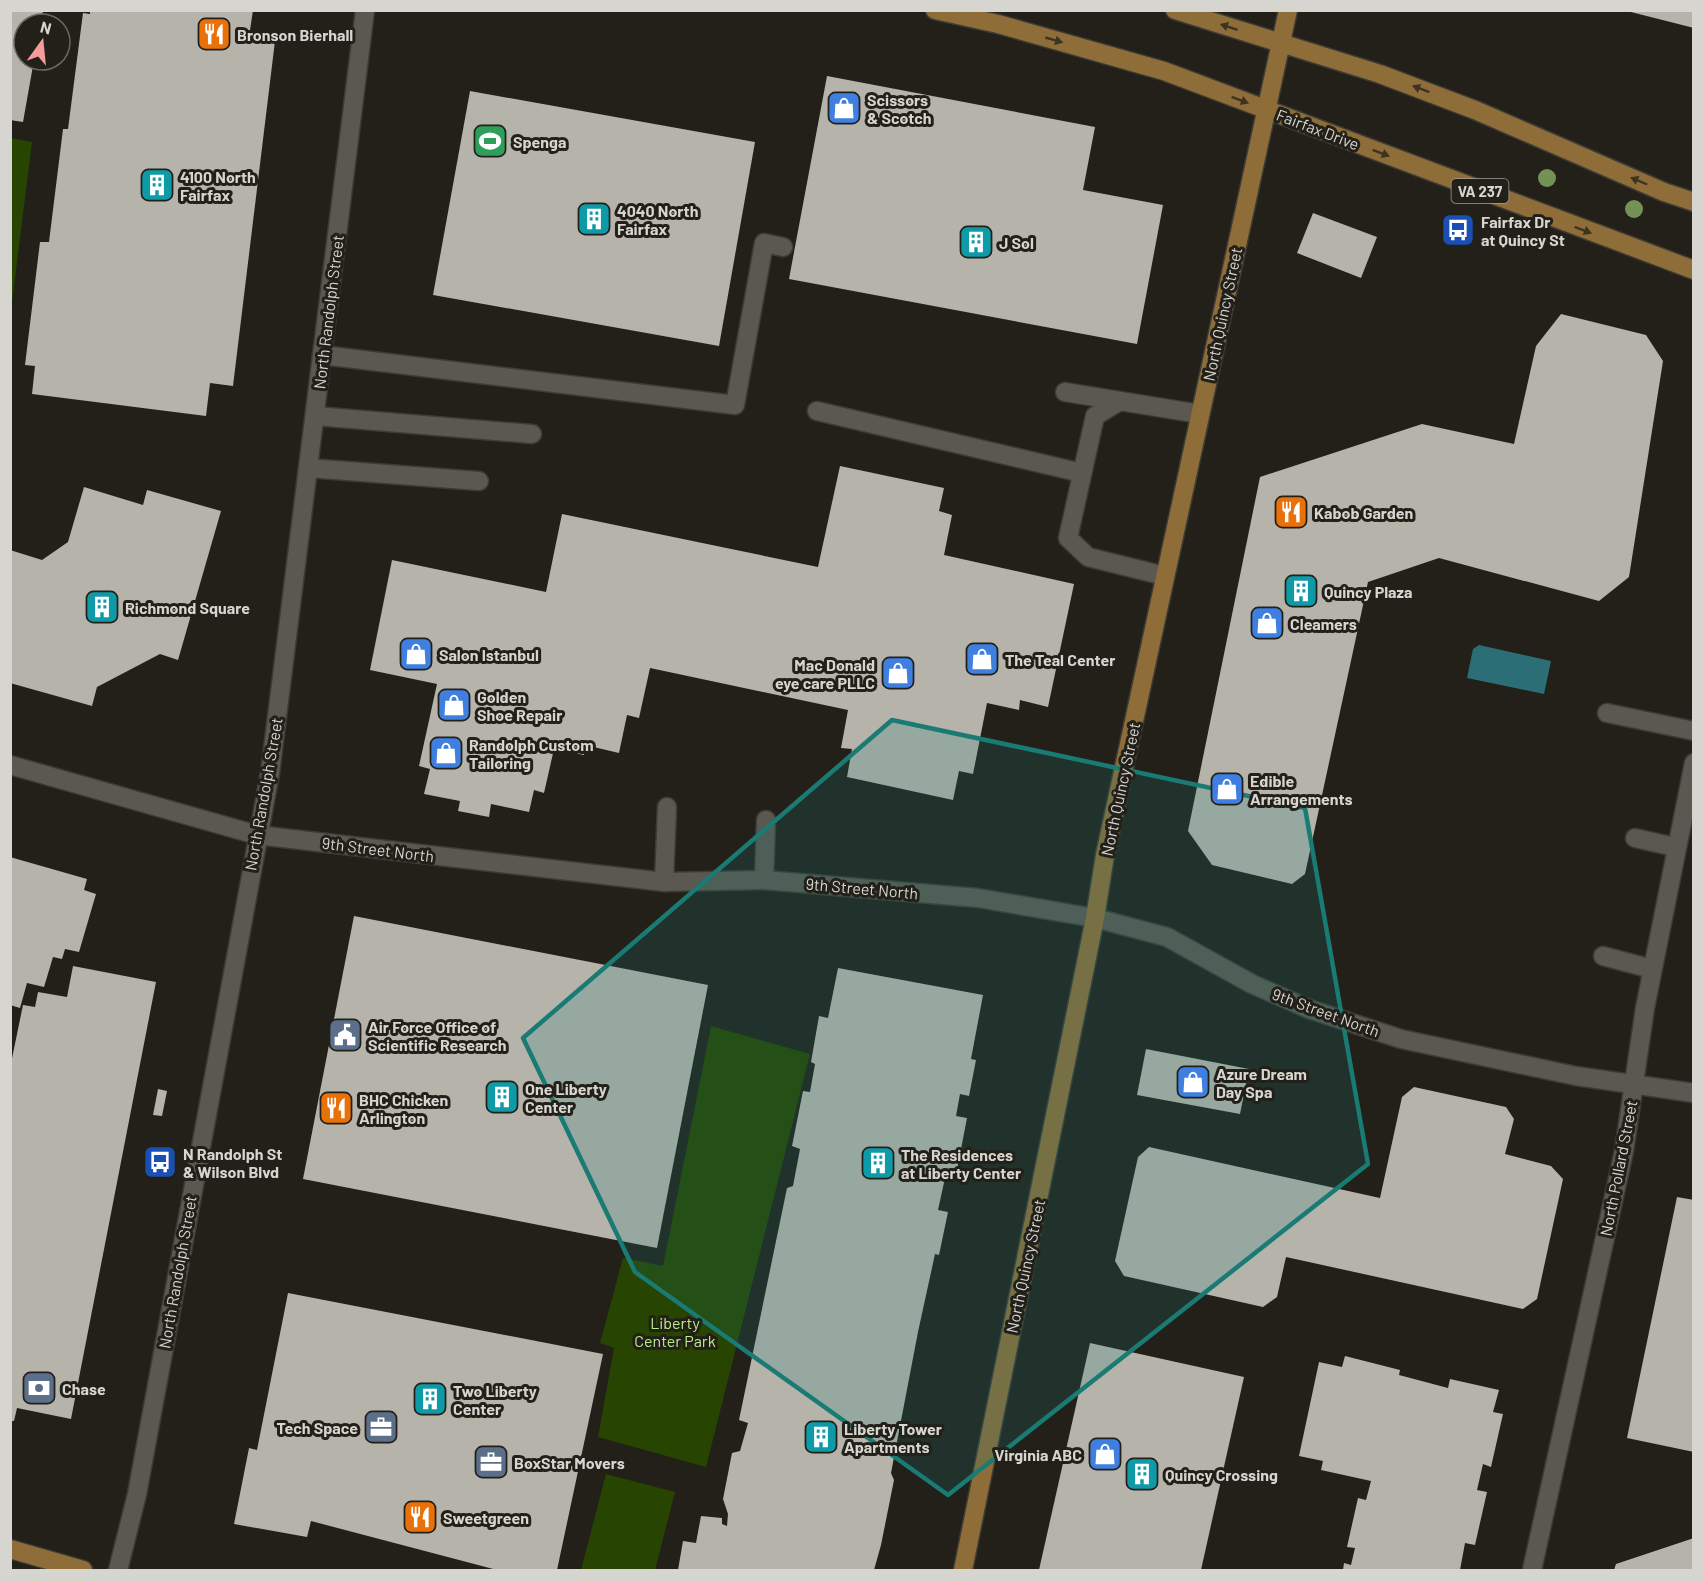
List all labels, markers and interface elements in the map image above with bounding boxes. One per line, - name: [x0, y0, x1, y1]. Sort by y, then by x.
- north arrow: [12, 12, 72, 72]
- text: N: [38, 16, 54, 38]
- restaurant icon: Bronson Bierhall: [196, 16, 232, 52]
- one-way arrow: [1220, 22, 1238, 32]
- place label: Bronson Bierhall: [237, 25, 353, 44]
- one-way arrow: [1045, 36, 1063, 45]
- one-way arrow: [1411, 84, 1429, 94]
- shop icon: Scissors & Scotch: [826, 90, 862, 126]
- place label: Scissors & Scotch: [867, 90, 932, 127]
- one-way arrow: [1231, 95, 1249, 105]
- street label: Fairfax Drive: [1274, 105, 1362, 153]
- sports icon: Spenga: [472, 123, 508, 159]
- place label: Spenga: [513, 132, 566, 151]
- one-way arrow: [1372, 149, 1390, 159]
- building icon: 4100 North Fairfax: [139, 167, 175, 203]
- place label: 4100 North Fairfax: [180, 167, 256, 204]
- one-way arrow: [1629, 176, 1647, 186]
- road number: VA 237: [1452, 179, 1508, 203]
- building icon: 4040 North Fairfax: [576, 201, 612, 237]
- place label: 4040 North Fairfax: [617, 201, 698, 238]
- bus stop icon: Fairfax Dr at Quincy St: [1440, 212, 1476, 248]
- place label: Fairfax Dr at Quincy St: [1481, 212, 1565, 249]
- building icon: J Sol: [958, 224, 994, 260]
- one-way arrow: [1574, 226, 1592, 235]
- place label: J Sol: [999, 233, 1034, 252]
- street label: North Randolph Street: [309, 234, 347, 390]
- street label: North Quincy Street: [1199, 245, 1245, 383]
- restaurant icon: Kabob Garden: [1273, 494, 1309, 530]
- place label: Kabob Garden: [1314, 503, 1413, 522]
- building icon: Quincy Plaza: [1283, 573, 1319, 609]
- place label: Quincy Plaza: [1324, 582, 1412, 601]
- building icon: Richmond Square: [84, 589, 120, 625]
- place label: Richmond Square: [125, 598, 250, 617]
- shop icon: Cleamers: [1249, 605, 1285, 641]
- place label: Cleamers: [1290, 614, 1357, 633]
- shop icon: Salon Istanbul: [398, 636, 434, 672]
- shop icon: The Teal Center: [964, 641, 1000, 677]
- place label: Salon Istanbul: [439, 645, 539, 664]
- place label: The Teal Center: [1005, 650, 1115, 669]
- place label: Mac Donald eye care PLLC: [775, 655, 875, 692]
- shop icon: Mac Donald eye care PLLC: [880, 655, 916, 691]
- shop icon: Golden Shoe Repair: [436, 687, 472, 723]
- place label: Golden Shoe Repair: [477, 687, 562, 724]
- street label: North Randolph Street: [240, 716, 286, 872]
- street label: North Quincy Street: [1097, 720, 1143, 858]
- shop icon: Randolph Custom Tailoring: [428, 735, 464, 771]
- place label: Randolph Custom Tailoring: [469, 735, 594, 772]
- shop icon: Edible Arrangements: [1209, 771, 1245, 807]
- place label: Edible Arrangements: [1250, 771, 1353, 808]
- street label: 9th Street North: [321, 833, 435, 865]
- street label: 9th Street North: [805, 874, 919, 902]
- street label: 9th Street North: [1270, 984, 1382, 1040]
- public building icon: Air Force Office of Scientific Research: [327, 1017, 363, 1053]
- place label: Air Force Office of Scientific Research: [368, 1017, 507, 1054]
- shop icon: Azure Dream Day Spa: [1175, 1064, 1211, 1100]
- place label: Azure Dream Day Spa: [1216, 1064, 1307, 1101]
- building icon: One Liberty Center: [484, 1079, 520, 1115]
- place label: One Liberty Center: [525, 1079, 607, 1116]
- restaurant icon: BHC Chicken Arlington: [318, 1090, 354, 1126]
- place label: BHC Chicken Arlington: [359, 1090, 448, 1127]
- street label: North Pollard Street: [1596, 1098, 1640, 1238]
- bus stop icon: N Randolph St & Wilson Blvd: [142, 1144, 178, 1180]
- place label: N Randolph St & Wilson Blvd: [183, 1144, 282, 1181]
- building icon: The Residences at Liberty Center: [860, 1145, 896, 1181]
- place label: The Residences at Liberty Center: [901, 1145, 1021, 1182]
- street label: North Randolph Street: [154, 1194, 200, 1350]
- street label: North Quincy Street: [1002, 1197, 1048, 1335]
- park label: Liberty Center Park: [634, 1313, 716, 1350]
- bank icon: Chase: [21, 1370, 57, 1406]
- place label: Chase: [62, 1379, 106, 1398]
- building icon: Two Liberty Center: [412, 1381, 448, 1417]
- place label: Two Liberty Center: [453, 1381, 537, 1418]
- office icon: Tech Space: [363, 1409, 399, 1445]
- place label: Tech Space: [276, 1418, 358, 1437]
- building icon: Liberty Tower Apartments: [803, 1419, 839, 1455]
- place label: Liberty Tower Apartments: [844, 1419, 942, 1456]
- shop icon: Virginia ABC: [1087, 1436, 1123, 1472]
- office icon: BoxStar Movers: [473, 1444, 509, 1480]
- place label: Virginia ABC: [994, 1445, 1082, 1464]
- place label: BoxStar Movers: [514, 1453, 625, 1472]
- building icon: Quincy Crossing: [1124, 1456, 1160, 1492]
- place label: Quincy Crossing: [1165, 1465, 1278, 1484]
- restaurant icon: Sweetgreen: [402, 1499, 438, 1535]
- place label: Sweetgreen: [443, 1508, 529, 1527]

